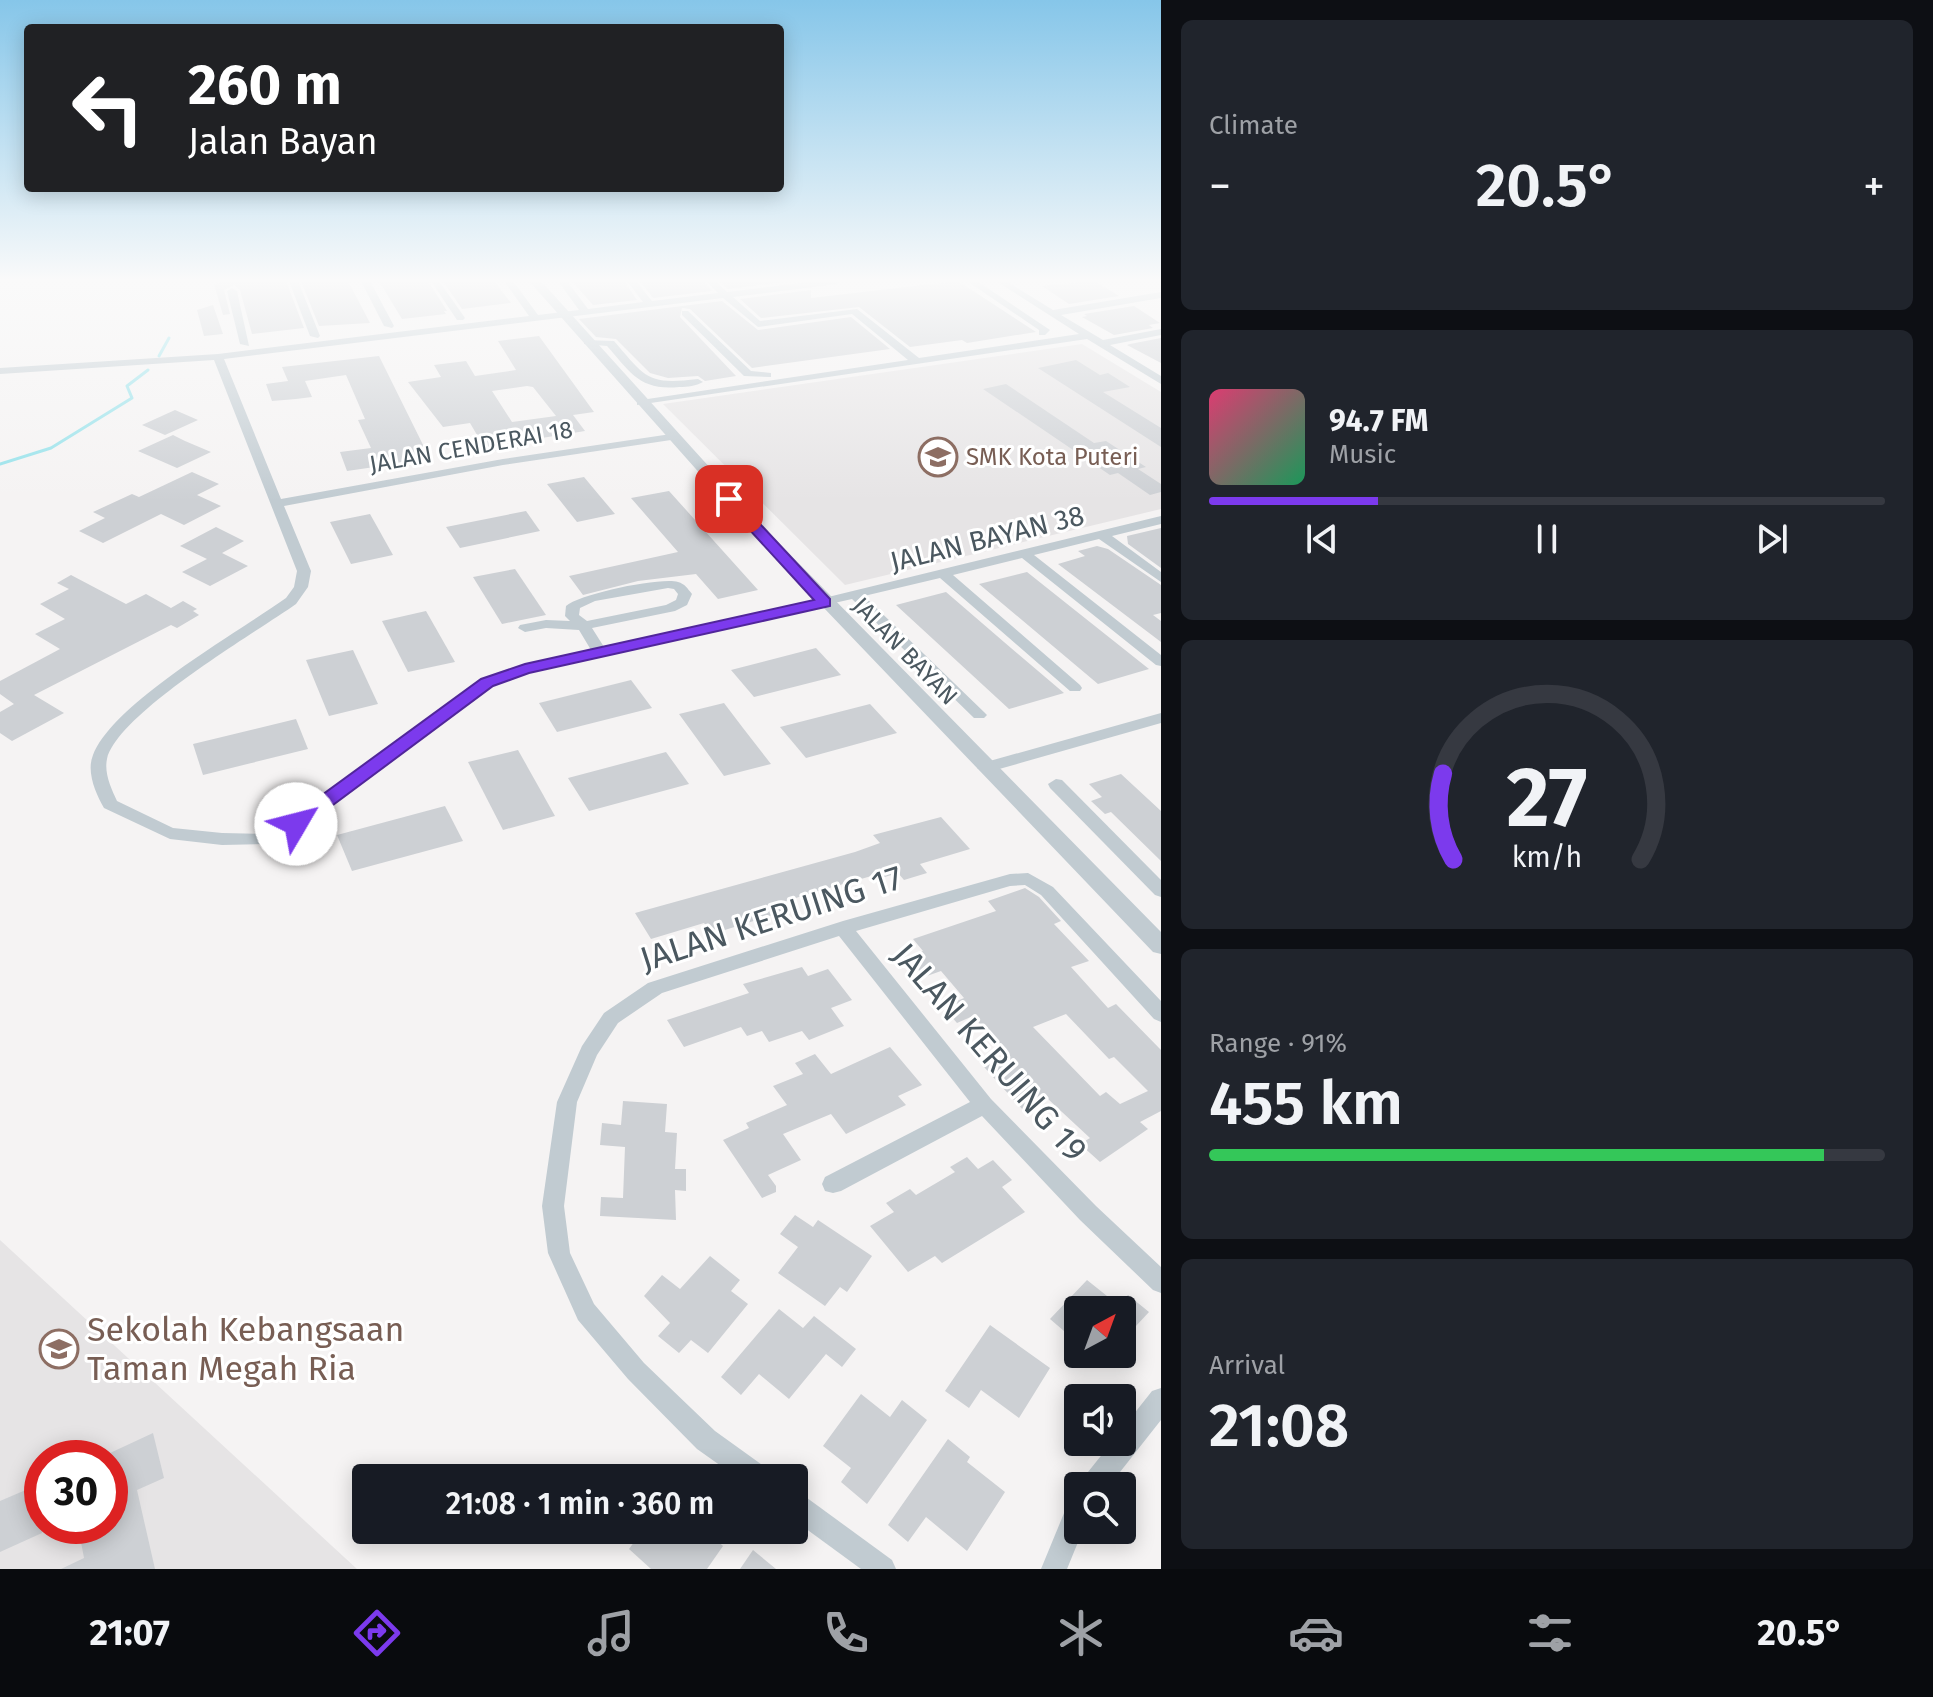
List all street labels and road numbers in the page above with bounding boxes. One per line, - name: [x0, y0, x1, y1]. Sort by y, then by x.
- street label: JALAN CENDERAI 18: [367, 415, 575, 479]
- street label: JALAN BAYAN 38: [887, 498, 1088, 579]
- street label: JALAN BAYAN: [847, 591, 963, 711]
- street label: JALAN KERUING 17: [635, 857, 907, 980]
- street label: JALAN KERUING 19: [884, 935, 1096, 1170]

